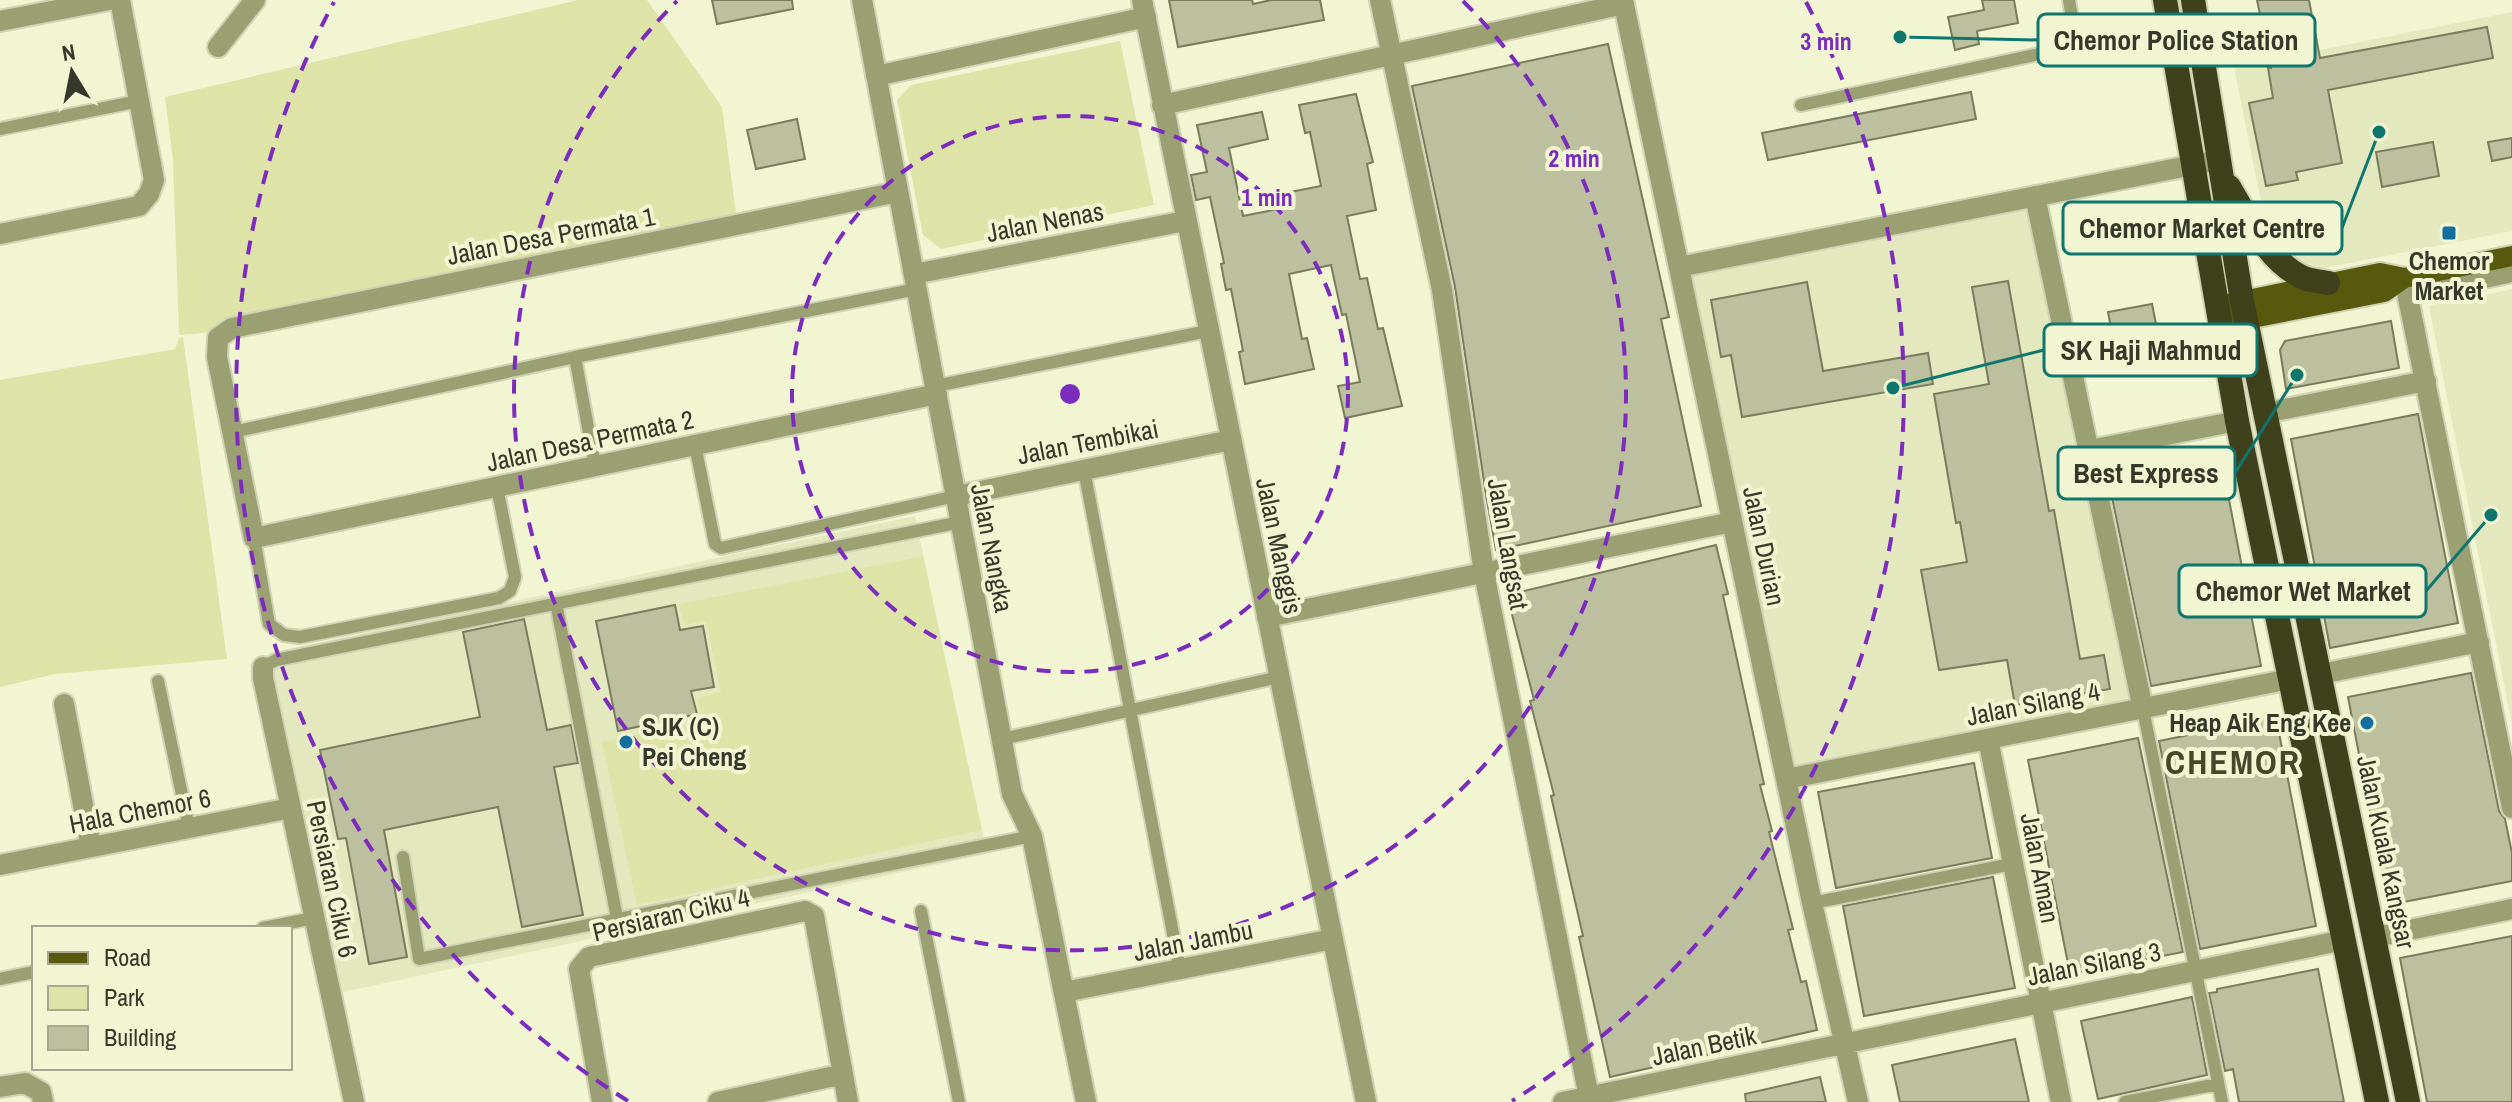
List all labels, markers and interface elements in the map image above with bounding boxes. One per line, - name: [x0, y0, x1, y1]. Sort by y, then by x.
- callout: Chemor Police Station: [2038, 14, 2315, 66]
- text: Chemor Police Station: [2054, 21, 2298, 59]
- text: 3 min: [1800, 25, 1852, 57]
- north arrow: [32, 32, 112, 112]
- text: N: [60, 36, 78, 68]
- text: 2 min: [1548, 142, 1600, 174]
- text: 1 min: [1241, 181, 1293, 213]
- street label: Jalan Nenas: [983, 193, 1106, 250]
- street label: Jalan Desa Permata 1: [444, 198, 658, 273]
- callout: Chemor Market Centre: [2063, 202, 2342, 254]
- text: Chemor Market Centre: [2079, 209, 2325, 247]
- marker: Chemor Market: [2440, 224, 2458, 242]
- place label: Chemor Market: [2409, 243, 2490, 308]
- callout: SK Haji Mahmud: [2044, 324, 2257, 376]
- text: SK Haji Mahmud: [2060, 331, 2242, 369]
- centre of rings: [1056, 380, 1084, 408]
- street label: Jalan Desa Permata 2: [483, 401, 697, 480]
- street label: Jalan Tembikai: [1014, 411, 1161, 472]
- callout: Best Express: [2058, 447, 2235, 499]
- text: Best Express: [2073, 454, 2219, 492]
- street label: Jalan Manggis: [1248, 474, 1311, 617]
- street label: Jalan Langsat: [1480, 476, 1537, 612]
- street label: Jalan Nangka: [963, 481, 1022, 615]
- street label: Jalan Durian: [1735, 483, 1794, 609]
- callout: Chemor Wet Market: [2179, 565, 2426, 617]
- text: Chemor Wet Market: [2195, 572, 2411, 610]
- street label: Jalan Silang 4: [1963, 673, 2103, 734]
- place label: Heap Aik Eng Kee: [2169, 705, 2351, 740]
- place label: SJK (C) Pei Cheng: [642, 709, 746, 774]
- marker: Heap Aik Eng Kee: [2358, 714, 2376, 732]
- marker: SJK (C) Pei Cheng: [617, 733, 635, 751]
- district label: CHEMOR: [2165, 739, 2301, 785]
- street label: Jalan Kuala Kangsar: [2349, 752, 2424, 952]
- street label: Hala Chemor 6: [66, 780, 214, 841]
- street label: Persiaran Ciku 6: [299, 797, 366, 961]
- street label: Jalan Aman: [2013, 810, 2068, 926]
- street label: Persiaran Ciku 4: [589, 879, 753, 950]
- street label: Jalan Jambu: [1130, 912, 1256, 969]
- legend: [32, 926, 292, 1070]
- street label: Jalan Silang 3: [2024, 933, 2164, 994]
- text: Road: [104, 941, 151, 973]
- text: Park: [104, 981, 145, 1013]
- street label: Jalan Betik: [1649, 1017, 1759, 1074]
- text: Building: [104, 1021, 176, 1053]

